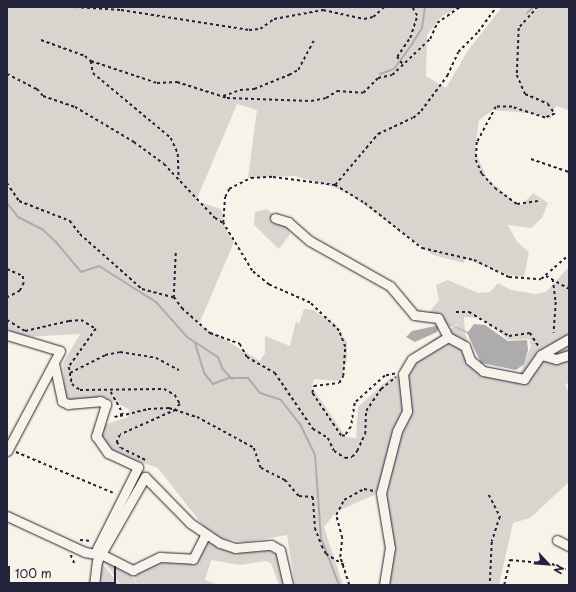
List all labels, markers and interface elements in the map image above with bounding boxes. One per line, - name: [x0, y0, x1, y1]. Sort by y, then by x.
- north arrow: [528, 544, 568, 584]
- scale bar: [10, 558, 118, 584]
- text: N: [550, 562, 569, 577]
- text: 100 m: [15, 564, 52, 582]

